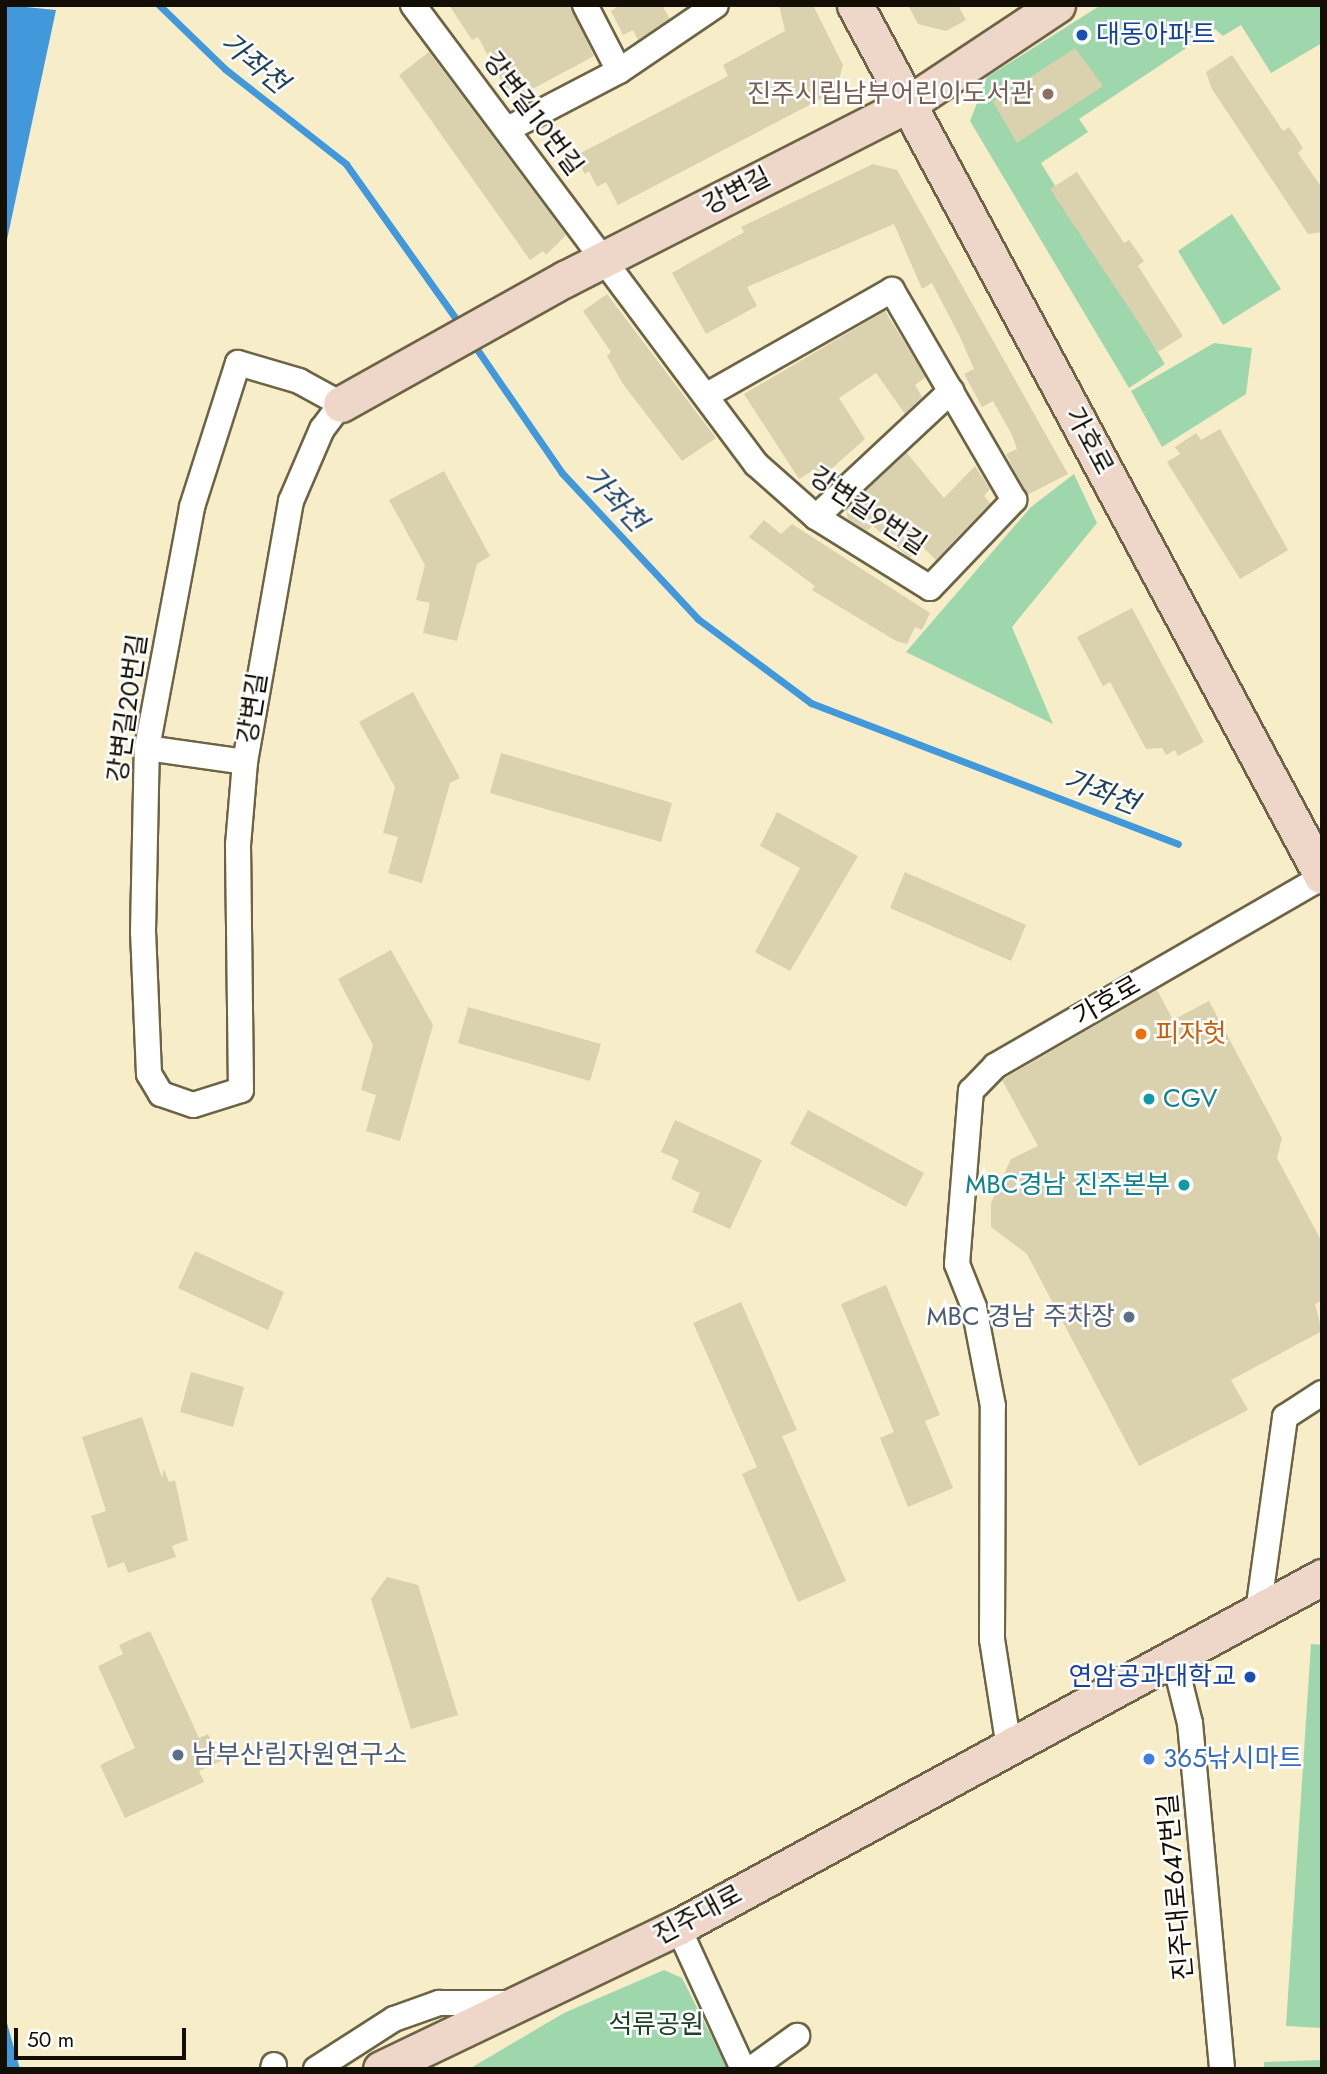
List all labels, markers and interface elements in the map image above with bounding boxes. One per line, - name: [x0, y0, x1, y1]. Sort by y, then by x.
- place label: 대동아파트: [1096, 19, 1216, 51]
- water label: 가좌천: [214, 25, 294, 101]
- marker: 대동아파트: [1074, 27, 1090, 43]
- street label: 강변길10번길: [476, 46, 590, 182]
- place label: 진주시립남부어린이도서관: [747, 78, 1034, 110]
- marker: 진주시립남부어린이도서관: [1040, 86, 1056, 102]
- street label: 강변길: [698, 161, 776, 221]
- street label: 가호로: [1058, 402, 1120, 480]
- water label: 가좌천: [576, 459, 654, 539]
- street label: 강변길9번길: [803, 460, 933, 562]
- street label: 강변길20번길: [102, 632, 154, 784]
- street label: 강변길: [232, 670, 274, 746]
- water label: 가좌천: [1059, 762, 1143, 822]
- street label: 가호로: [1068, 970, 1146, 1032]
- place label: 피자헛: [1155, 1018, 1227, 1050]
- marker: 피자헛: [1133, 1026, 1149, 1042]
- place label: CGV: [1163, 1083, 1217, 1115]
- marker: CGV: [1141, 1091, 1157, 1107]
- place label: MBC경남 진주본부: [965, 1169, 1170, 1201]
- marker: MBC경남 진주본부: [1176, 1177, 1192, 1193]
- place label: MBC 경남 주차장: [926, 1301, 1115, 1333]
- marker: MBC 경남 주차장: [1121, 1309, 1137, 1325]
- place label: 연암공과대학교: [1069, 1661, 1236, 1693]
- marker: 연암공과대학교: [1242, 1669, 1258, 1685]
- place label: 남부산림자원연구소: [192, 1739, 407, 1771]
- place label: 365낚시마트: [1163, 1743, 1303, 1775]
- marker: 남부산림자원연구소: [170, 1747, 186, 1763]
- marker: 365낚시마트: [1141, 1751, 1157, 1767]
- street label: 진주대로647번길: [1152, 1792, 1200, 1982]
- street label: 진주대로: [648, 1879, 748, 1951]
- park label: 석류공원: [608, 2009, 704, 2041]
- scale bar: [18, 2014, 189, 2058]
- text: 50 m: [27, 2025, 74, 2055]

